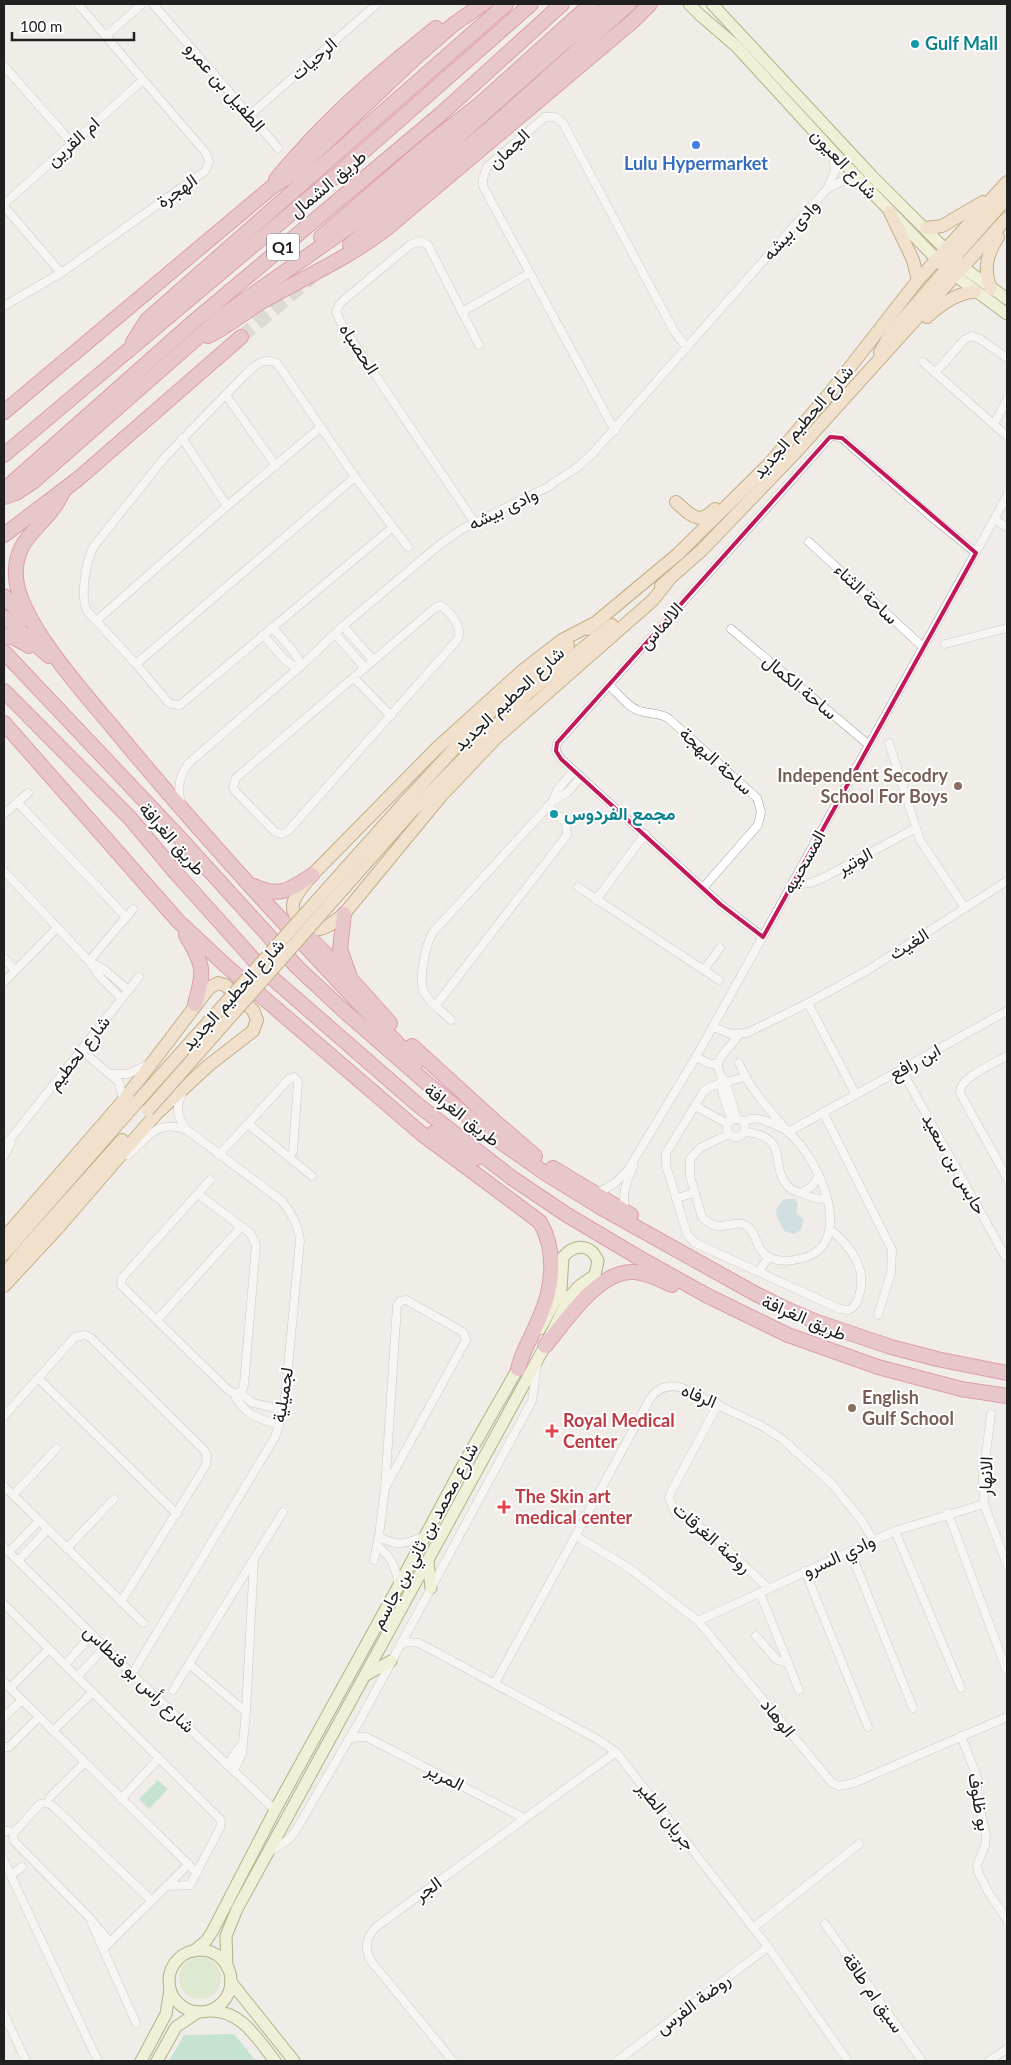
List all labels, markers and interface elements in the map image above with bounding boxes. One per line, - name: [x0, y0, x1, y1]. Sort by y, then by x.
- scale bar: [12, 10, 135, 42]
- text: 100 m: [20, 17, 62, 35]
- street label: الرحيات: [286, 32, 342, 85]
- place label: Gulf Mall: [925, 32, 998, 54]
- street label: الطفيل بن عمرو: [180, 37, 271, 136]
- marker: Gulf Mall: [909, 38, 921, 50]
- street label: ام القرين: [41, 112, 105, 172]
- street label: الجمان: [483, 124, 534, 173]
- street label: شارع العيون: [805, 124, 883, 204]
- marker: Lulu Hypermarket: [690, 139, 702, 151]
- street label: طريق الشمال: [284, 145, 371, 223]
- place label: Lulu Hypermarket: [624, 152, 768, 174]
- street label: الهجرة: [152, 168, 202, 213]
- street label: وادى بيشه: [757, 194, 824, 265]
- road number: Q1: [267, 233, 299, 260]
- street label: الحصباه: [335, 319, 384, 378]
- street label: شارع الحطيم الجديد: [747, 360, 859, 484]
- street label: وادى بيشه: [464, 482, 541, 535]
- street label: ساحة الثناء: [830, 558, 903, 628]
- street label: الالماس: [633, 597, 688, 654]
- street label: شارع الحطيم الجديد: [448, 641, 570, 757]
- street label: ساحة الكمال: [758, 649, 842, 724]
- street label: ساحة البهجة: [675, 722, 758, 800]
- place label: Independent Secodry School For Boys: [777, 764, 948, 807]
- marker: Independent Secodry School For Boys: [952, 780, 964, 792]
- street label: طريق الغرافة: [134, 797, 211, 880]
- place label: مجمع الفردوس: [564, 802, 676, 826]
- marker: مجمع الفردوس: [548, 808, 560, 820]
- street label: المسحبيه: [777, 826, 830, 897]
- street label: الوتير: [832, 842, 876, 880]
- street label: الغيث: [884, 922, 932, 964]
- street label: شارع الحطيم الجديد: [176, 934, 290, 1056]
- street label: شارع لحطيم: [42, 1011, 116, 1095]
- street label: ابن رافع: [885, 1038, 945, 1086]
- street label: طريق الغرافة: [420, 1078, 505, 1151]
- street label: حابس بن سعيد: [917, 1109, 992, 1219]
- street label: طريق الغرافة: [758, 1289, 850, 1346]
- street label: لجميلية: [267, 1366, 297, 1424]
- street label: الرفاه: [678, 1378, 720, 1413]
- place label: English Gulf School: [862, 1386, 954, 1429]
- marker: English Gulf School: [846, 1402, 858, 1414]
- place label: Royal Medical Center: [563, 1409, 675, 1452]
- marker: Royal Medical Center: [545, 1424, 559, 1438]
- street label: شارع محمد بن ثاني بن جاسم: [366, 1439, 487, 1635]
- street label: الانهار: [973, 1456, 998, 1497]
- place label: The Skin art medical center: [515, 1485, 633, 1528]
- street label: روضة الغرقات: [668, 1497, 756, 1578]
- marker: The Skin art medical center: [497, 1500, 511, 1514]
- street label: وادي السرو: [799, 1529, 880, 1586]
- street label: شارع رأس بو فنطاس: [78, 1620, 200, 1738]
- street label: الوهاد: [756, 1694, 801, 1742]
- street label: المرير: [421, 1757, 468, 1796]
- street label: بو ظلوف: [963, 1771, 996, 1833]
- street label: جريان الطير: [632, 1776, 701, 1855]
- street label: الجر: [409, 1871, 446, 1907]
- street label: سيق ام طاقة: [837, 1948, 909, 2038]
- street label: روضة الفرس: [651, 1968, 735, 2039]

